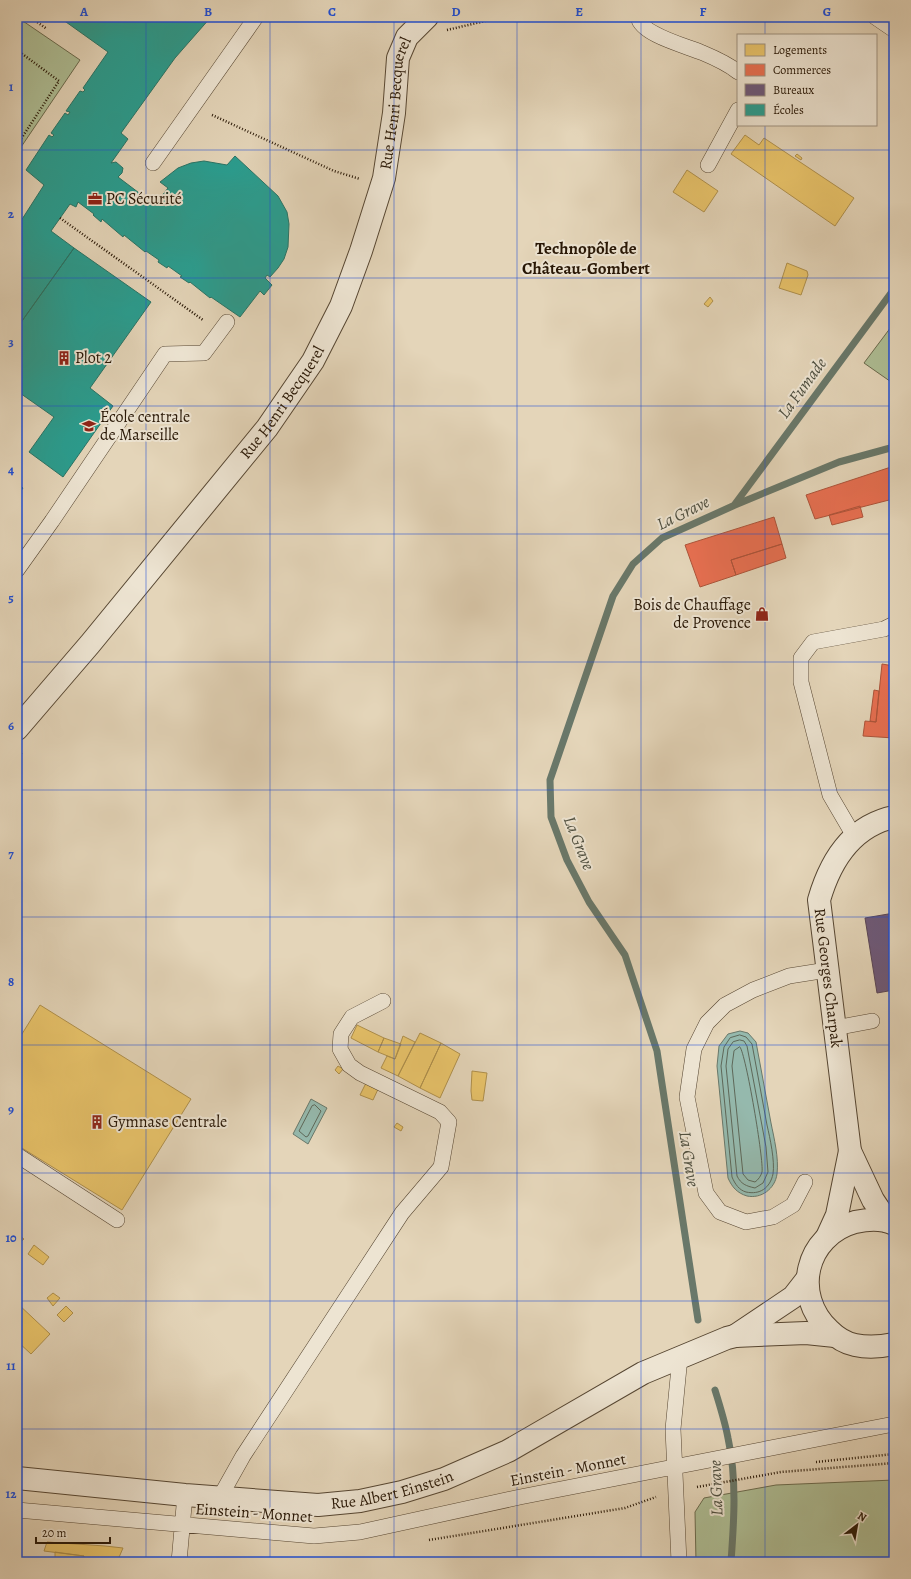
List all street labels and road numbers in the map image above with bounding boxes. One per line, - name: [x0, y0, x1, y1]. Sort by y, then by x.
- street label: Rue Henri Becquerel: [374, 34, 417, 171]
- street label: Rue Henri Becquerel: [235, 342, 330, 464]
- street label: Rue Georges Charpak: [809, 907, 847, 1049]
- street label: Einstein - Monnet: [508, 1448, 628, 1492]
- street label: Rue Albert Einstein: [330, 1465, 457, 1515]
- street label: Einstein - Monnet: [195, 1498, 313, 1528]

